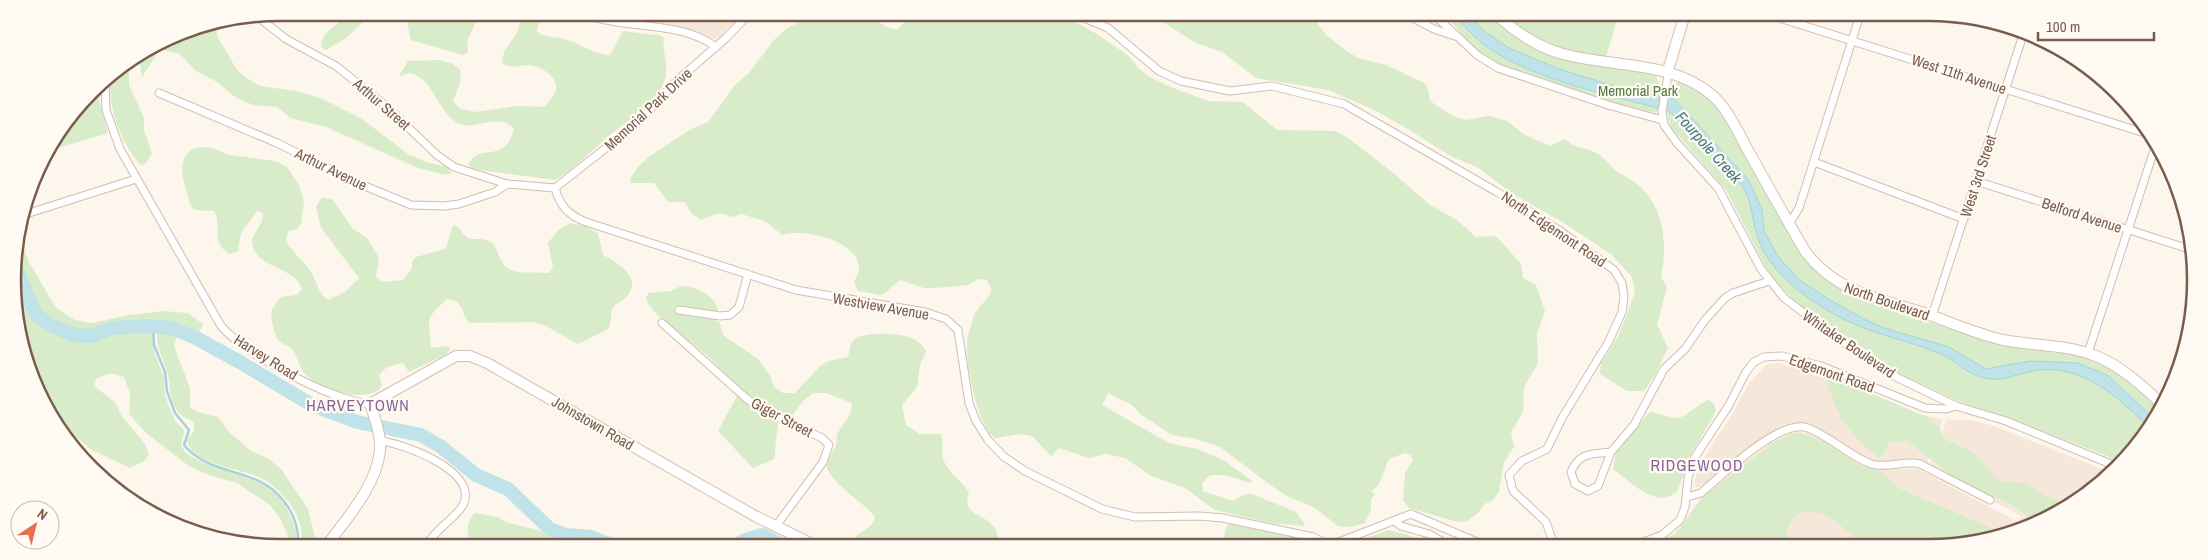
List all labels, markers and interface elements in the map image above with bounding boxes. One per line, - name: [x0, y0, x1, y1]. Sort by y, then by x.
- scale bar: [2038, 10, 2154, 42]
- text: 100 m: [2046, 16, 2080, 37]
- street label: West 11th Avenue: [1909, 49, 2009, 99]
- street label: Memorial Park Drive: [600, 63, 697, 155]
- street label: Arthur Street: [348, 73, 416, 135]
- park label: Memorial Park: [1598, 80, 1679, 101]
- water label: Fourpole Creek: [1671, 106, 1748, 188]
- street label: West 3rd Street: [1955, 132, 2001, 220]
- street label: Arthur Avenue: [291, 142, 371, 196]
- street label: North Edgemont Road: [1497, 186, 1611, 272]
- street label: Belford Avenue: [2039, 192, 2125, 238]
- street label: North Boulevard: [1842, 277, 1932, 325]
- street label: Westview Avenue: [831, 287, 931, 325]
- street label: Whitaker Boulevard: [1798, 305, 1900, 383]
- street label: Harvey Road: [230, 329, 302, 385]
- street label: Edgemont Road: [1787, 349, 1877, 397]
- street label: Johnstown Road: [548, 391, 638, 455]
- street label: Giger Street: [747, 392, 817, 442]
- district label: HARVEYTOWN: [306, 394, 410, 416]
- district label: RIDGEWOOD: [1651, 454, 1743, 476]
- north arrow: [10, 500, 60, 550]
- text: N: [34, 505, 51, 524]

